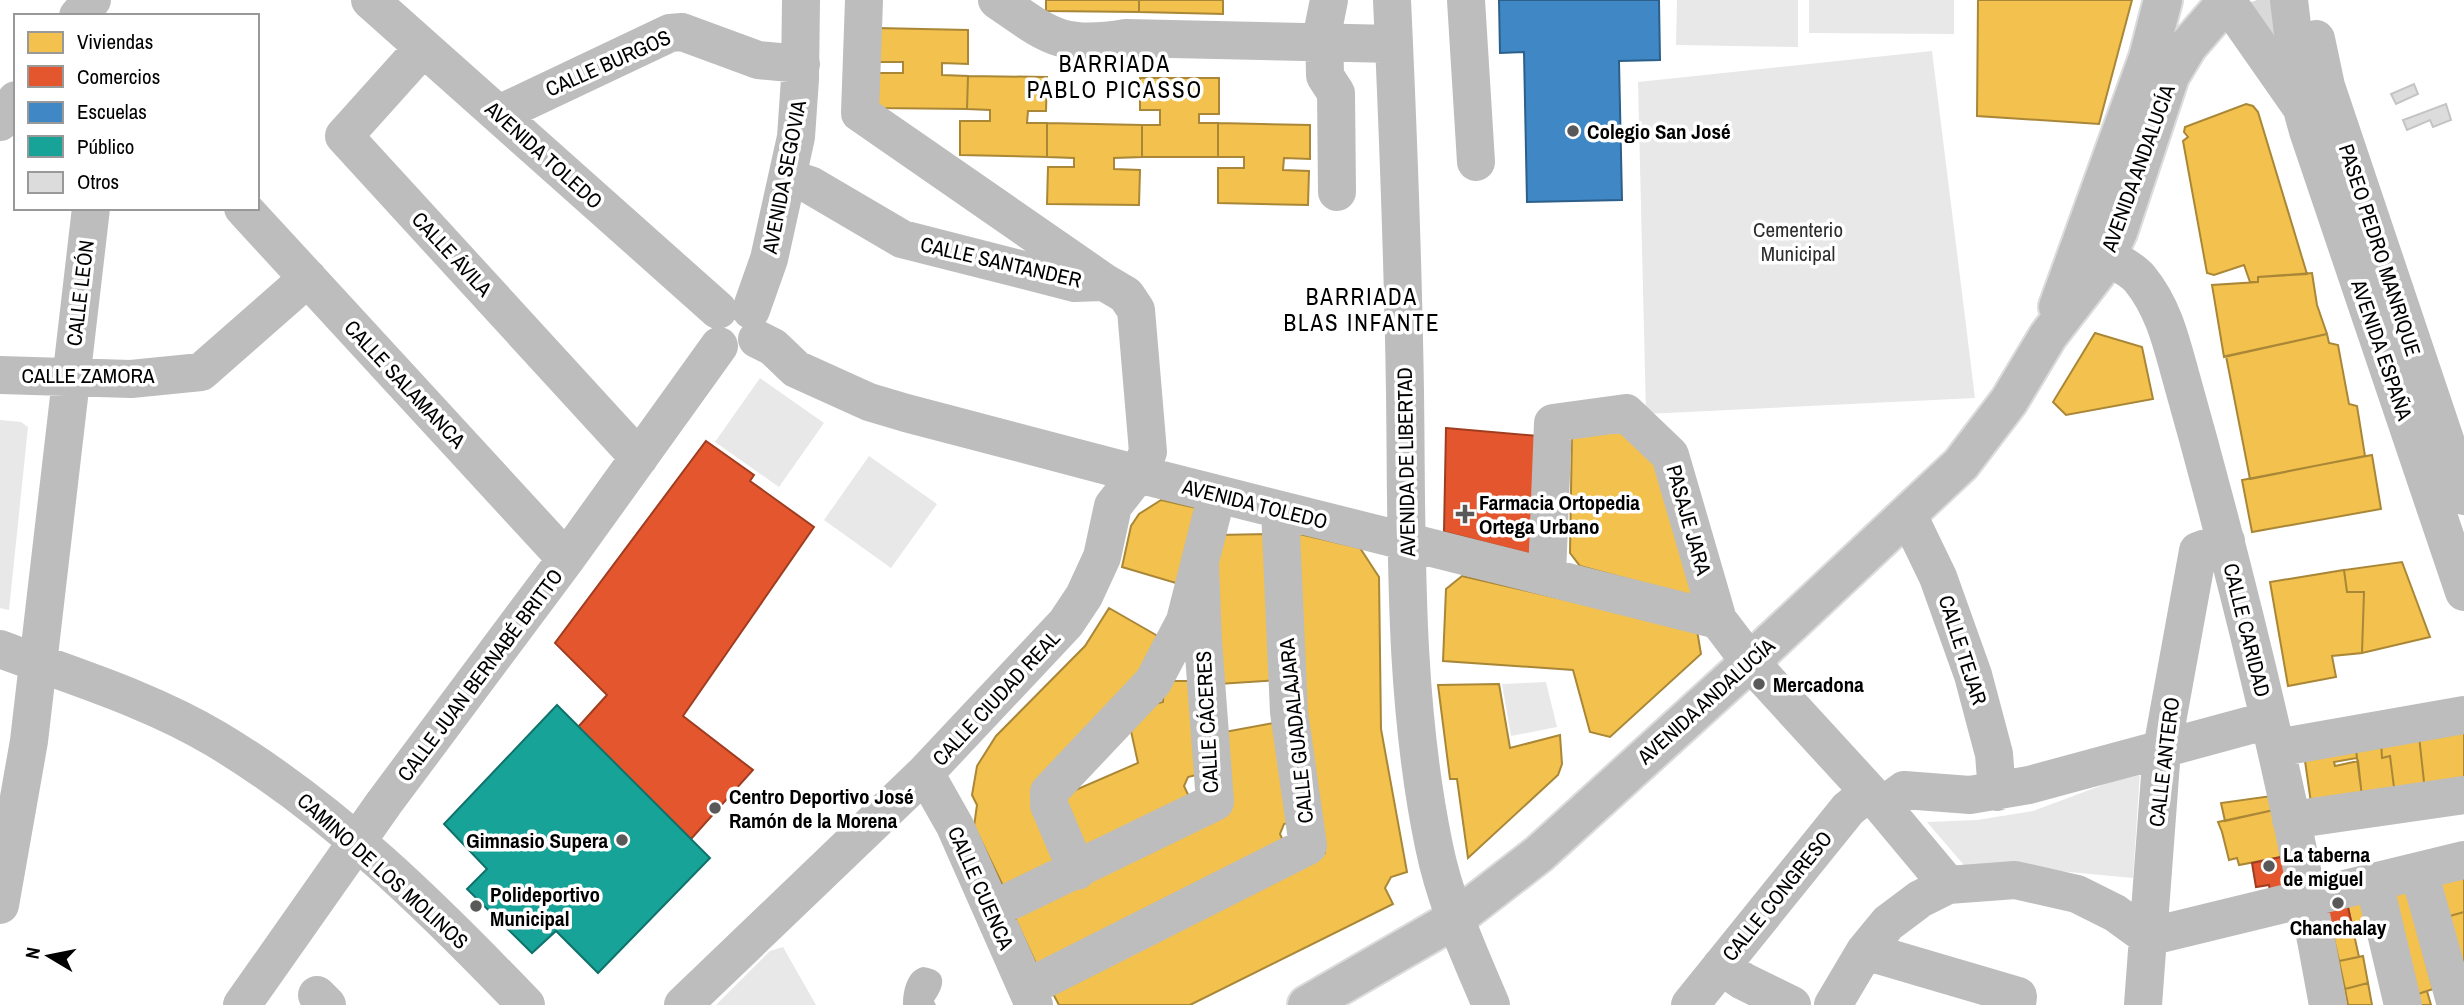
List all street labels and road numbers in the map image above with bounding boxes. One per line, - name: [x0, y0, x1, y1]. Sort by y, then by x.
- street label: CALLE BURGOS: [541, 23, 675, 103]
- street label: AVENIDA ANDALUCÍA: [2094, 80, 2182, 256]
- street label: AVENIDA TOLEDO: [478, 94, 609, 215]
- street label: AVENIDA SEGOVIA: [755, 97, 813, 257]
- street label: PASEO PEDRO MANRIQUE: [2332, 140, 2428, 360]
- street label: CALLE ÁVILA: [405, 205, 499, 303]
- street label: CALLE SANTANDER: [918, 229, 1084, 295]
- street label: CALLE LEÓN: [59, 239, 101, 347]
- street label: AVENIDA ESPAÑA: [2344, 275, 2420, 425]
- street label: CALLE SALAMANCA: [338, 314, 472, 455]
- street label: CALLE ZAMORA: [21, 361, 155, 390]
- street label: AVENIDA DE LIBERTAD: [1390, 367, 1422, 558]
- street label: PASAJE JARA: [1659, 461, 1719, 579]
- street label: AVENIDA TOLEDO: [1179, 472, 1331, 536]
- street label: CALLE CARIDAD: [2216, 560, 2278, 700]
- street label: CALLE JUAN BERNABÉ BRITTO: [390, 563, 570, 787]
- street label: CALLE TEJAR: [1932, 592, 1994, 708]
- street label: CALLE CIUDAD REAL: [926, 624, 1067, 772]
- street label: AVENIDA ANDALUCÍA: [1630, 631, 1781, 771]
- street label: CALLE GUADALAJARA: [1272, 637, 1320, 825]
- street label: CALLE CÁCERES: [1189, 650, 1225, 794]
- street label: CALLE ANTERO: [2142, 696, 2186, 828]
- street label: CAMINO DE LOS MOLINOS: [291, 786, 475, 956]
- street label: CALLE CUENCA: [941, 822, 1021, 955]
- street label: CALLE CONGRESO: [1715, 825, 1839, 967]

